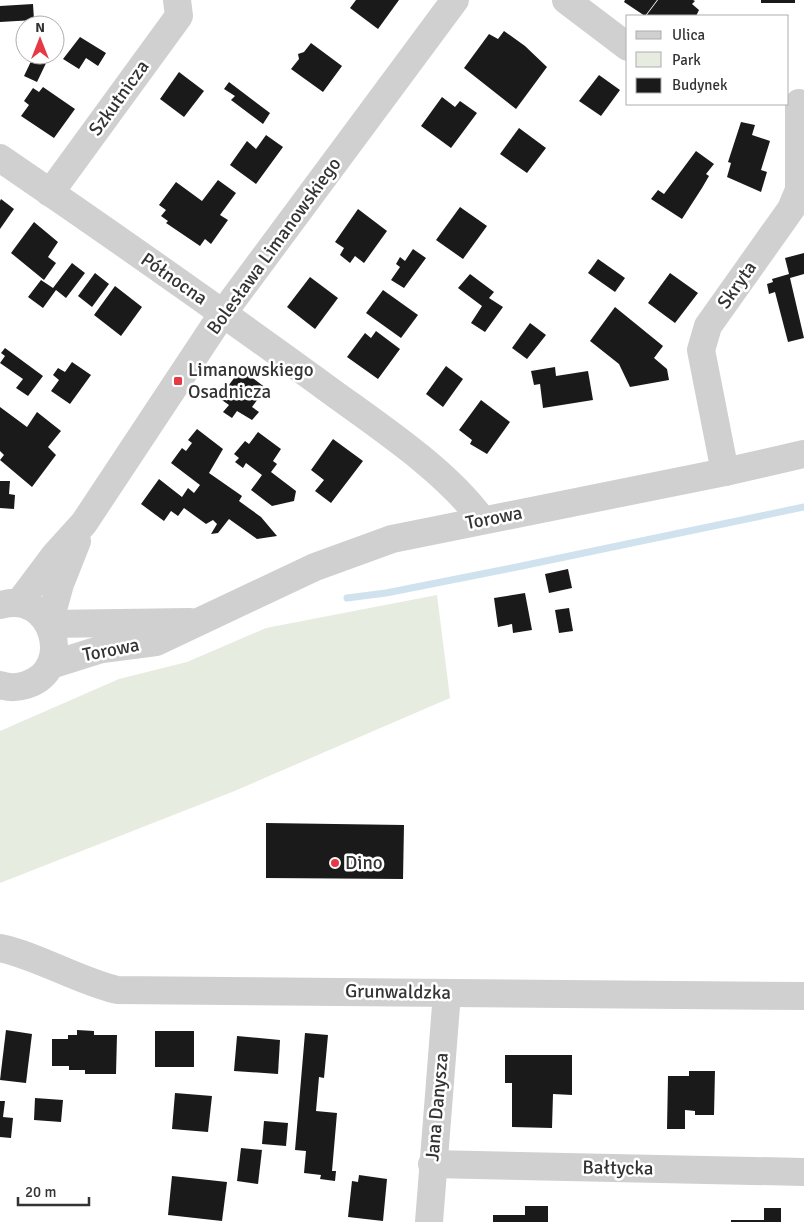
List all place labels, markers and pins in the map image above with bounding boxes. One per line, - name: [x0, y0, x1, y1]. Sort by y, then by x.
- place label: Limanowskiego Osadnicza: [188, 358, 314, 404]
- marker: Limanowskiego Osadnicza: [172, 375, 184, 387]
- place label: Dino: [345, 851, 383, 875]
- marker: Dino: [329, 857, 341, 869]

